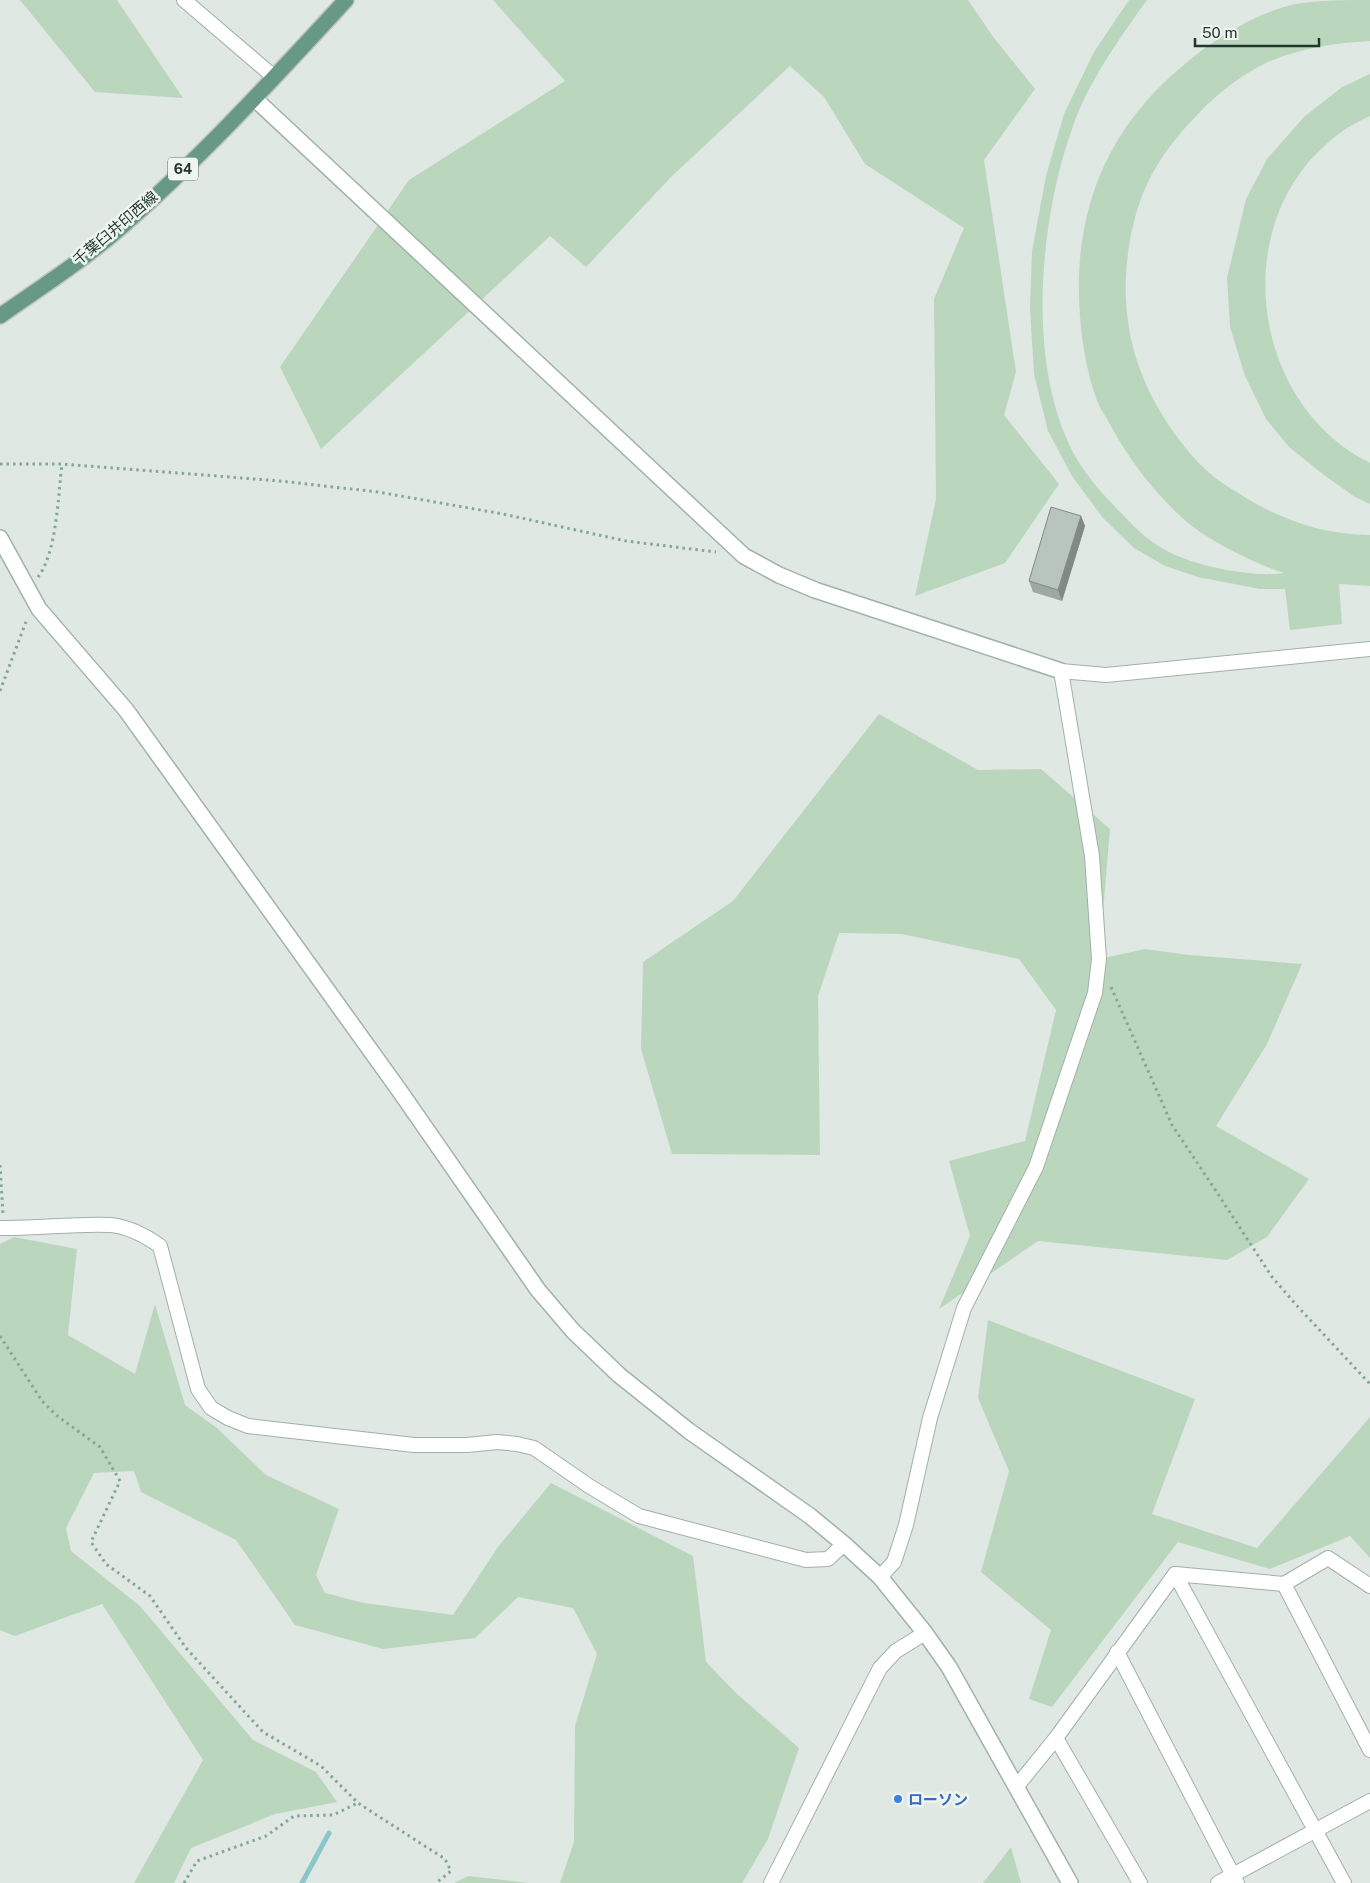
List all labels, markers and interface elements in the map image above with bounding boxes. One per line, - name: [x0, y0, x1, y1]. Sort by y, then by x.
- scale bar: [1195, 15, 1319, 47]
- text: 50 m: [1202, 24, 1237, 41]
- road number: 64: [168, 157, 198, 180]
- street label: 千葉臼井印西線: [69, 188, 161, 268]
- place label: ローソン: [908, 1791, 968, 1808]
- marker: ローソン: [892, 1793, 904, 1805]

